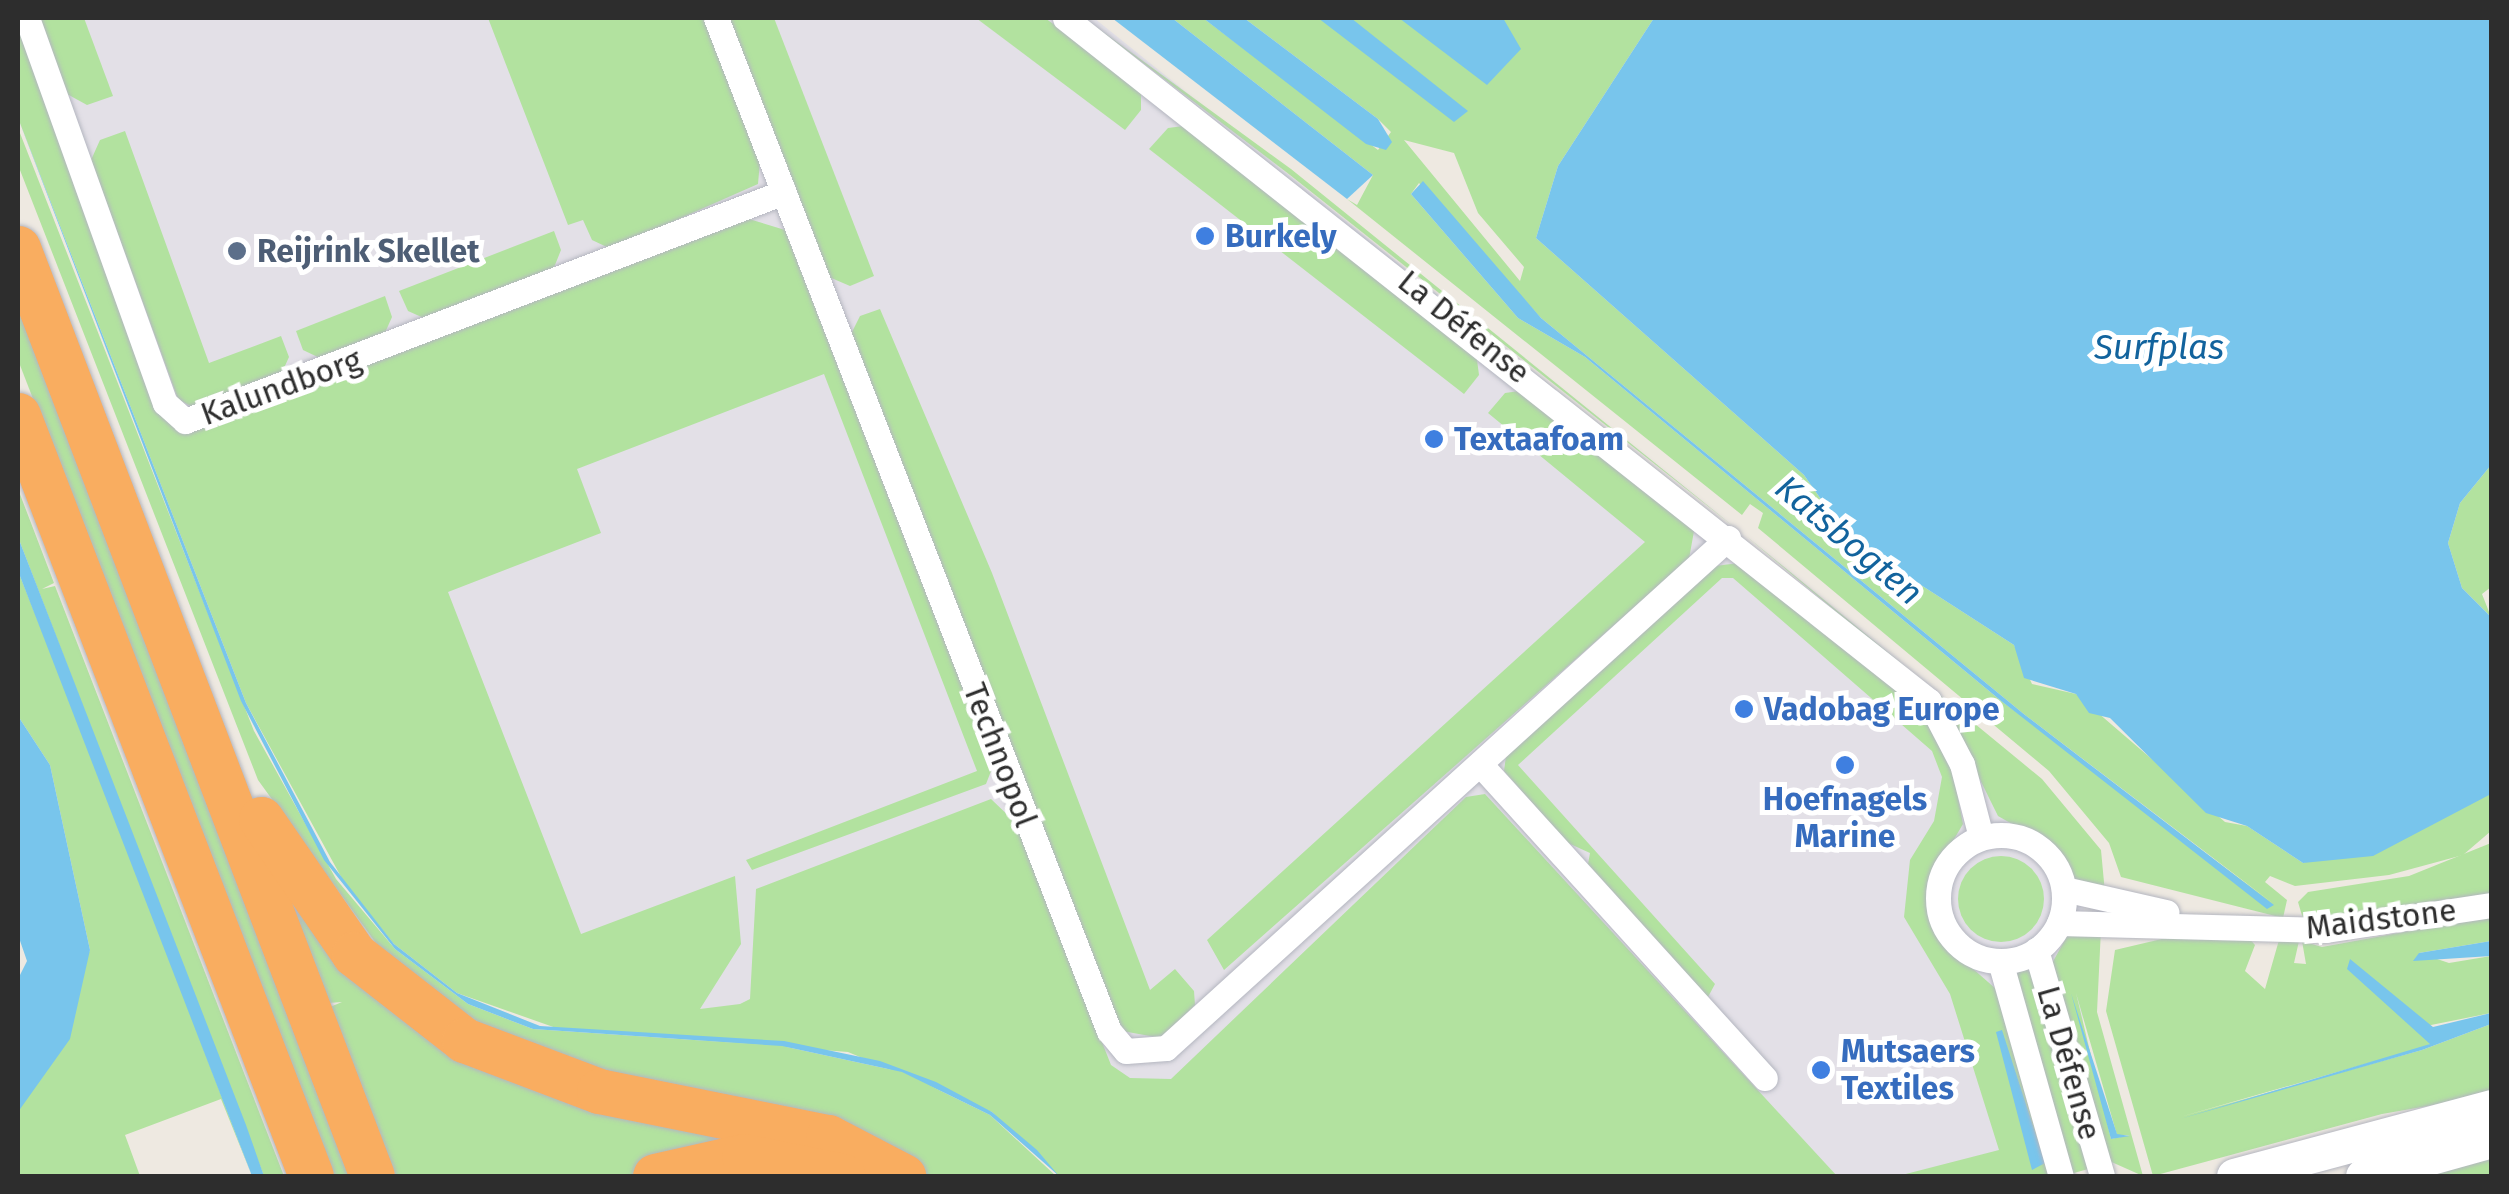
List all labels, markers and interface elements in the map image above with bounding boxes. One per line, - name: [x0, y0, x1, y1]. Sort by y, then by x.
- place label: Burkely: [1225, 217, 1337, 255]
- marker: Burkely: [1194, 225, 1216, 247]
- place label: Reijrink Skellet: [257, 232, 480, 270]
- marker: Reijrink Skellet: [226, 240, 248, 262]
- street label: La Défense: [1390, 262, 1538, 392]
- water label: Surfplas: [2094, 326, 2224, 368]
- street label: Kalundborg: [196, 340, 366, 434]
- place label: Textaafoam: [1454, 420, 1624, 458]
- marker: Textaafoam: [1423, 428, 1445, 450]
- water label: Katsbogten: [1767, 466, 1931, 614]
- street label: Technopol: [955, 678, 1045, 832]
- place label: Vadobag Europe: [1764, 690, 2000, 728]
- marker: Vadobag Europe: [1733, 698, 1755, 720]
- marker: Hoefnagels Marine: [1834, 754, 1856, 776]
- place label: Hoefnagels Marine: [1763, 781, 1927, 856]
- street label: Maidstone: [2304, 891, 2458, 947]
- street label: La Défense: [2029, 982, 2109, 1144]
- place label: Mutsaers Textiles: [1841, 1033, 1975, 1108]
- marker: Mutsaers Textiles: [1810, 1059, 1832, 1081]

